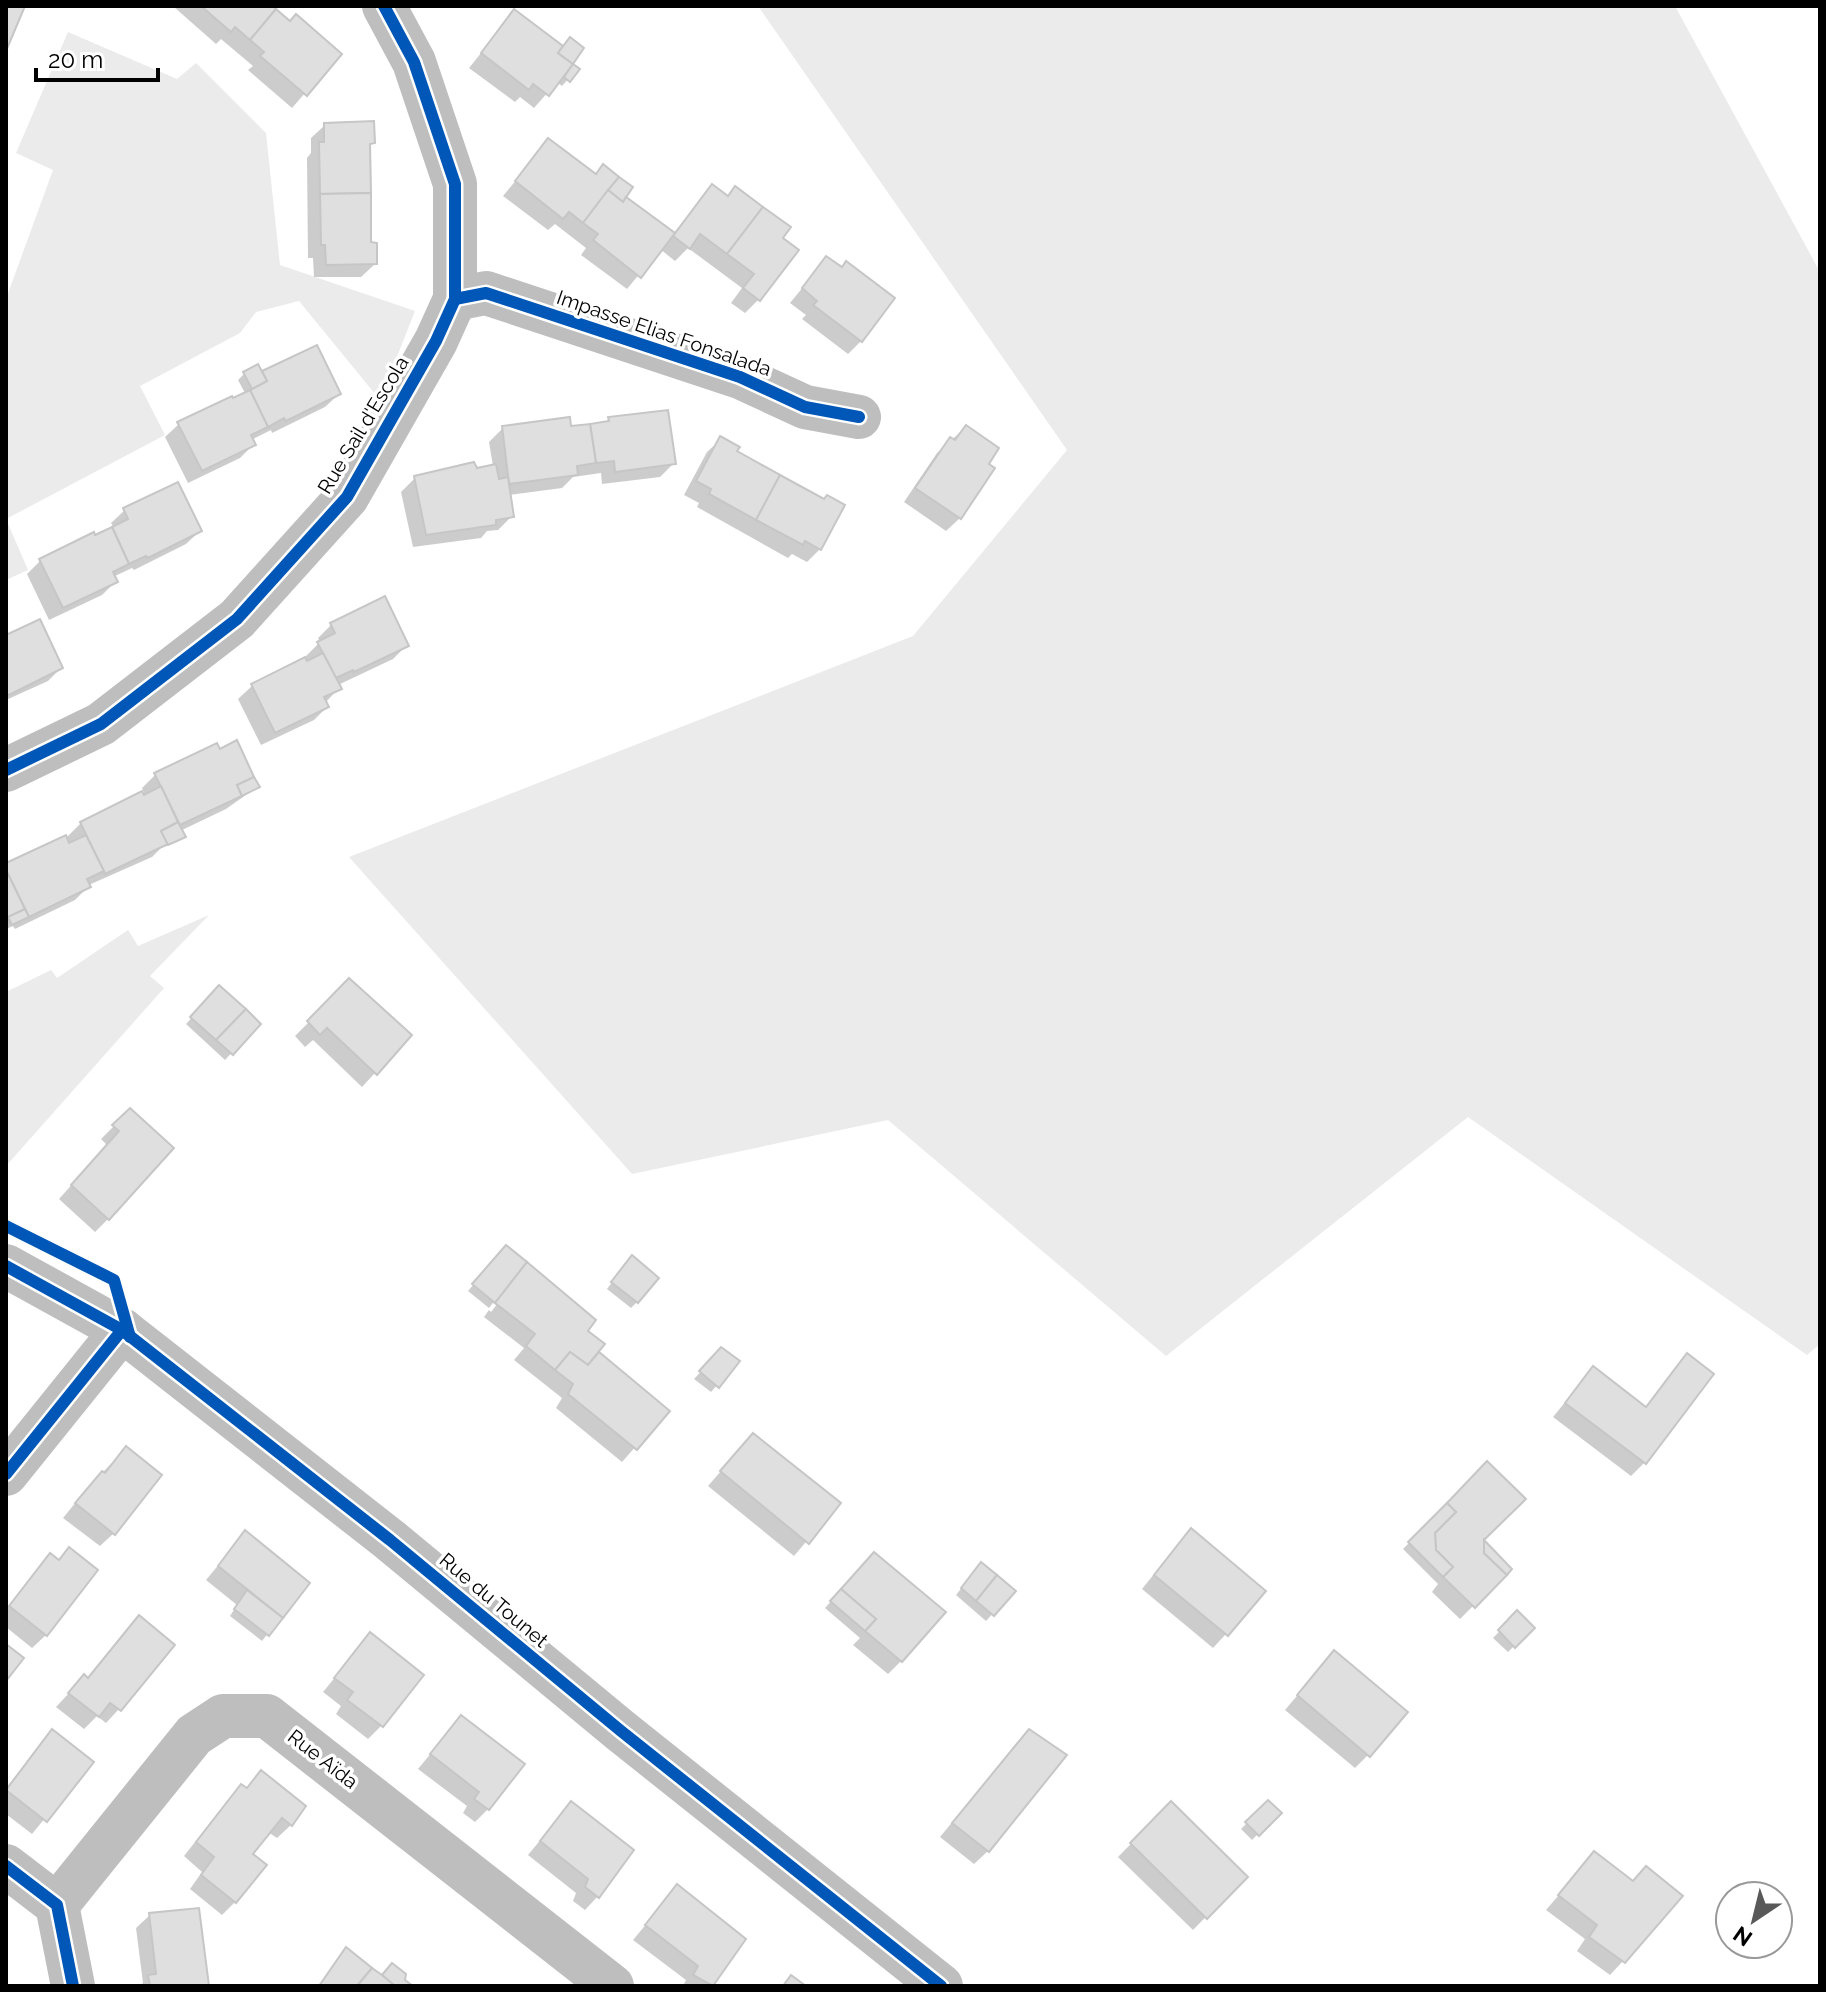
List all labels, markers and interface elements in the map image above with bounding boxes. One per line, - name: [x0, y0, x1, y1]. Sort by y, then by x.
- scale bar: [36, 32, 158, 82]
- text: 20 m: [48, 45, 103, 74]
- street label: Impasse Elias Fonsalada: [554, 285, 774, 381]
- street label: Rue Sail d'Escola: [312, 352, 414, 498]
- street label: Rue du Tounet: [435, 1548, 553, 1653]
- street label: Rue Aïda: [283, 1724, 363, 1794]
- north arrow: [1714, 1880, 1794, 1960]
- text: N: [1728, 1921, 1757, 1952]

